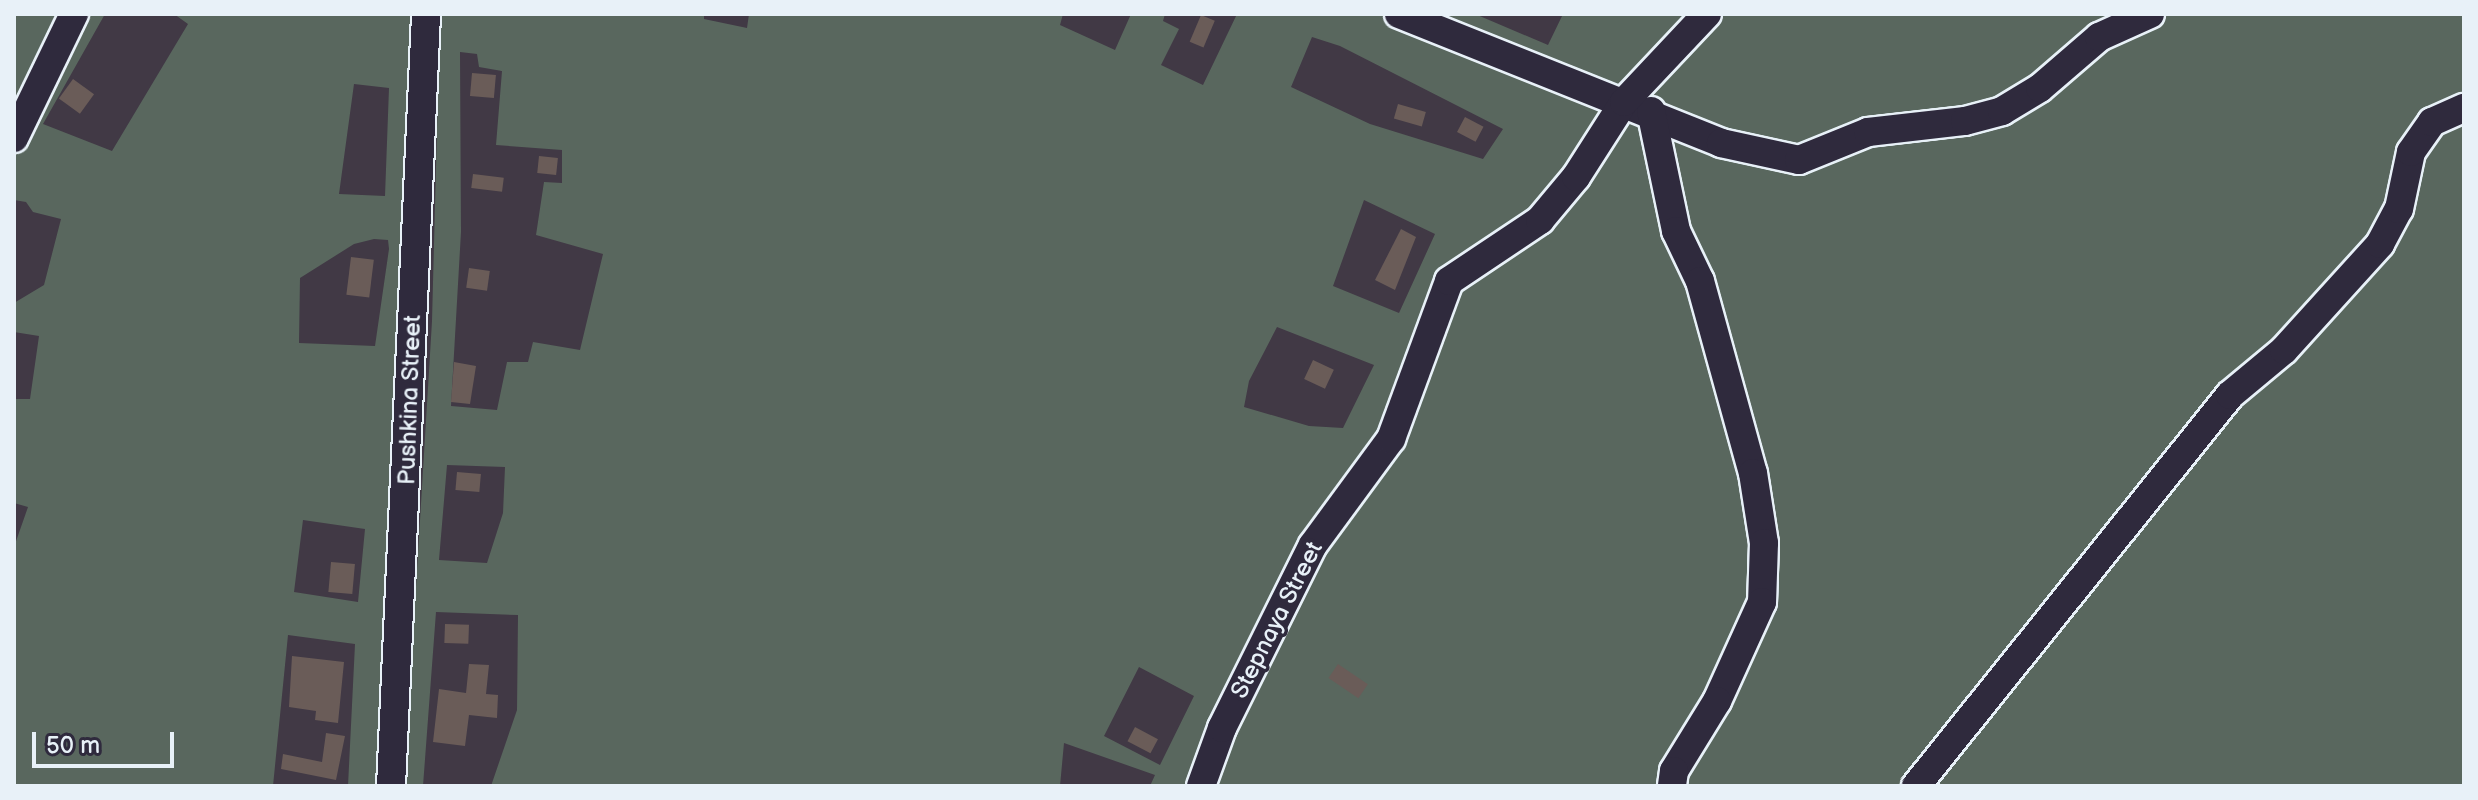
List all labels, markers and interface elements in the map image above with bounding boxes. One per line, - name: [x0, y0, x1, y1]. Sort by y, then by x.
- street label: Pushkina Street: [393, 314, 427, 486]
- street label: Stepnaya Street: [1225, 537, 1329, 703]
- scale bar: [36, 716, 178, 766]
- text: 50 m: [46, 731, 100, 760]

